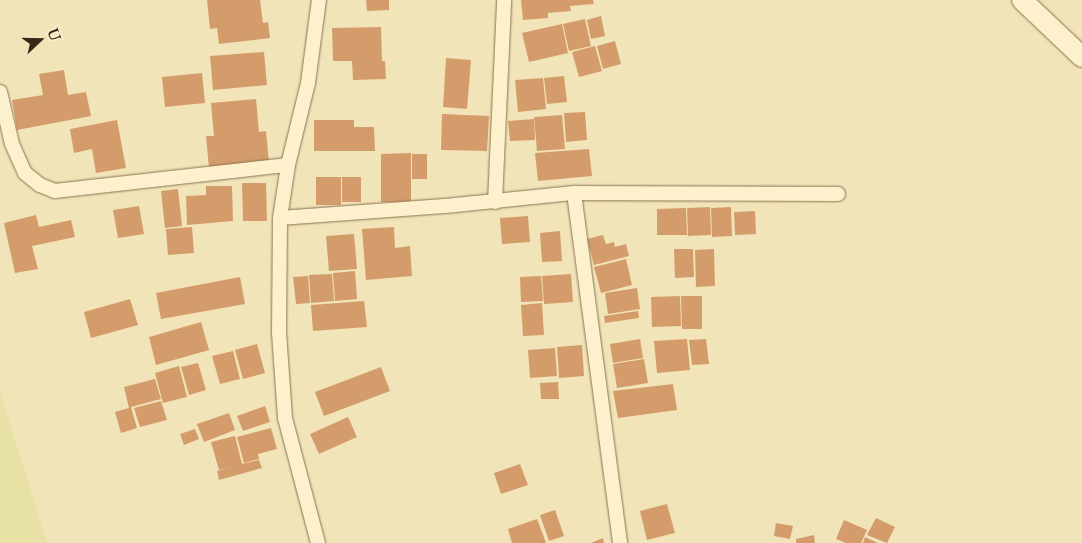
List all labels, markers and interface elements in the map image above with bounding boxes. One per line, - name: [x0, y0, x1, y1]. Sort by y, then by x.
- north arrow: [15, 15, 65, 65]
- text: U: [43, 26, 65, 44]

